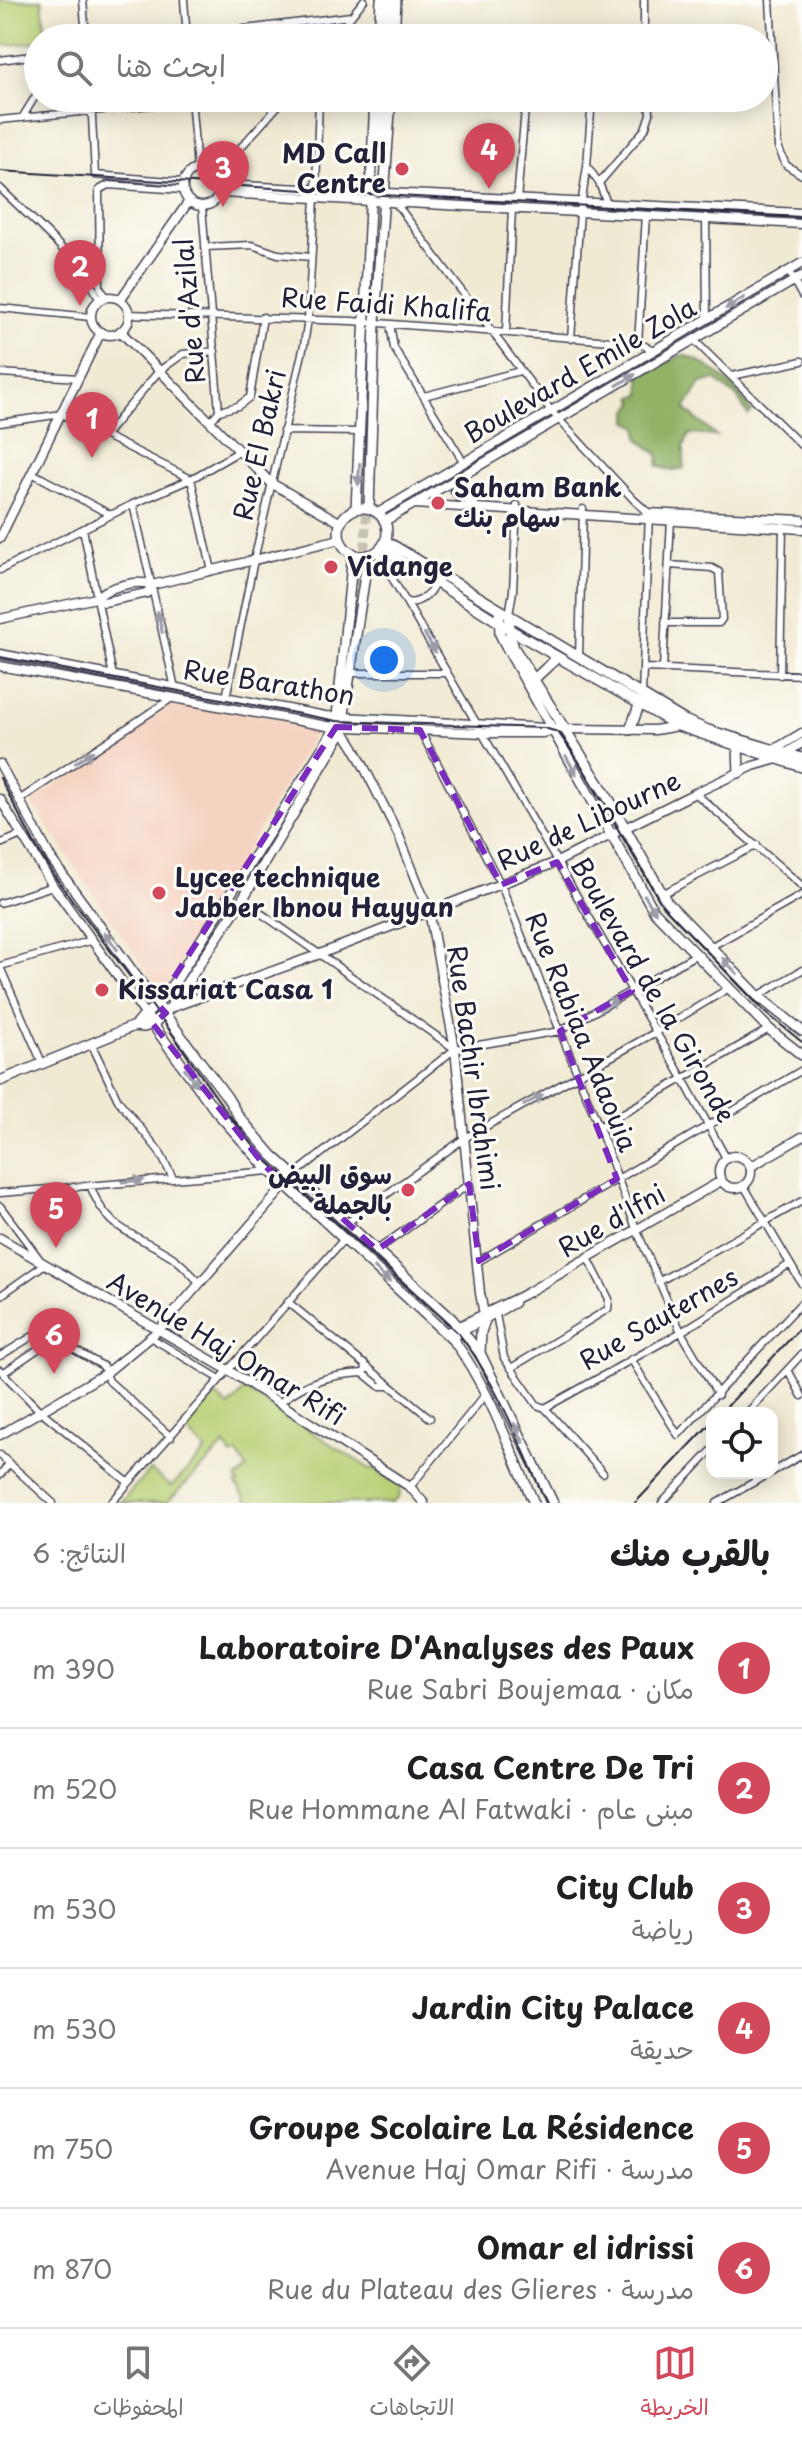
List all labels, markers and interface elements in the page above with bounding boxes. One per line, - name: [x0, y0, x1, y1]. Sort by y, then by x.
- search box: [24, 24, 778, 112]
- text: ابحث هنا: [116, 42, 226, 87]
- icon: search: [52, 46, 96, 90]
- pin: 4: [463, 123, 515, 189]
- place label: MD Call Centre: [282, 133, 386, 202]
- pin: 3: [197, 141, 249, 207]
- marker: MD Call Centre: [393, 160, 411, 178]
- street label: Rue d'Azilal: [163, 237, 214, 385]
- pin: 2: [54, 240, 106, 306]
- street label: Rue Faidi Khalifa: [280, 277, 493, 330]
- street label: Boulevard Emile Zola: [456, 287, 703, 452]
- one-way arrow: [724, 296, 746, 310]
- street label: Rue El Bakri: [222, 365, 295, 524]
- one-way arrow: [615, 373, 637, 387]
- pin: 1: [66, 392, 118, 458]
- one-way arrow: [352, 462, 365, 487]
- place label: Saham Bank سهام بنك: [454, 467, 622, 538]
- marker: Saham Bank سهام بنك: [429, 494, 447, 512]
- place label: Vidange: [347, 546, 453, 585]
- marker: Vidange: [322, 558, 340, 576]
- one-way arrow: [153, 609, 166, 634]
- one-way arrow: [423, 632, 437, 654]
- your location: [364, 640, 404, 680]
- street label: Rue Barathon: [181, 649, 358, 714]
- one-way arrow: [73, 750, 94, 765]
- one-way arrow: [564, 753, 578, 776]
- street label: Rue de Libourne: [490, 760, 687, 879]
- street label: Boulevard de la Gironde: [562, 849, 746, 1129]
- place label: Lycee technique Jabber Ibnou Hayyan: [175, 857, 454, 926]
- marker: Lycee technique Jabber Ibnou Hayyan: [150, 884, 168, 902]
- one-way arrow: [642, 893, 656, 915]
- street label: Rue Rabiaa Adaouia: [516, 906, 649, 1158]
- one-way arrow: [103, 931, 119, 952]
- street label: Rue Bachir Ibrahimi: [438, 943, 511, 1193]
- one-way arrow: [721, 956, 739, 975]
- place label: Kissariat Casa 1: [118, 969, 333, 1008]
- marker: Kissariat Casa 1: [93, 981, 111, 999]
- one-way arrow: [597, 997, 620, 1011]
- one-way arrow: [183, 1066, 198, 1087]
- one-way arrow: [522, 1093, 544, 1107]
- place label: سوق البيض بالجملة: [268, 1154, 392, 1223]
- street label: Rue d'Ifni: [551, 1173, 672, 1266]
- one-way arrow: [121, 1174, 146, 1187]
- marker: سوق البيض بالجملة: [399, 1181, 417, 1199]
- pin: 5: [30, 1182, 82, 1248]
- street label: Rue Sauternes: [572, 1256, 745, 1379]
- street label: Avenue Haj Omar Rifi: [100, 1261, 353, 1434]
- one-way arrow: [373, 1266, 392, 1284]
- pin: 6: [28, 1308, 80, 1374]
- map controls: [706, 1407, 778, 1479]
- button: locate: [706, 1407, 778, 1479]
- one-way arrow: [512, 1421, 526, 1444]
- text: بالقرب منك: [610, 1526, 770, 1578]
- text: النتائج: 6: [32, 1533, 126, 1572]
- text: Laboratoire D'Analyses des Paux: [199, 1624, 694, 1669]
- text: 390 m: [32, 1649, 115, 1688]
- text: 1: [738, 1649, 750, 1688]
- text: مكان · Rue Sabri Boujemaa: [367, 1669, 694, 1708]
- text: Casa Centre De Tri: [407, 1744, 694, 1789]
- text: 520 m: [32, 1769, 117, 1808]
- text: 2: [735, 1769, 753, 1808]
- text: مبنى عام · Rue Hommane Al Fatwaki: [248, 1789, 694, 1828]
- text: City Club: [556, 1864, 694, 1909]
- text: 530 m: [32, 1889, 117, 1928]
- text: 3: [735, 1889, 753, 1928]
- text: رياضة: [632, 1909, 694, 1948]
- text: Jardin City Palace: [412, 1984, 694, 2029]
- text: 530 m: [32, 2009, 117, 2048]
- text: 4: [735, 2009, 753, 2048]
- text: حديقة: [630, 2029, 694, 2068]
- text: Groupe Scolaire La Résidence: [248, 2104, 694, 2149]
- text: 750 m: [32, 2129, 113, 2168]
- text: 5: [736, 2129, 752, 2168]
- text: مدرسة · Avenue Haj Omar Rifi: [326, 2149, 694, 2188]
- text: Omar el idrissi: [477, 2224, 694, 2269]
- text: 870 m: [32, 2249, 112, 2288]
- text: 6: [735, 2249, 753, 2288]
- text: مدرسة · Rue du Plateau des Glieres: [267, 2269, 694, 2308]
- tab: المحفوظات: [93, 2341, 184, 2427]
- tab: الاتجاهات: [369, 2341, 454, 2427]
- tab: الخريطة: [640, 2341, 709, 2427]

